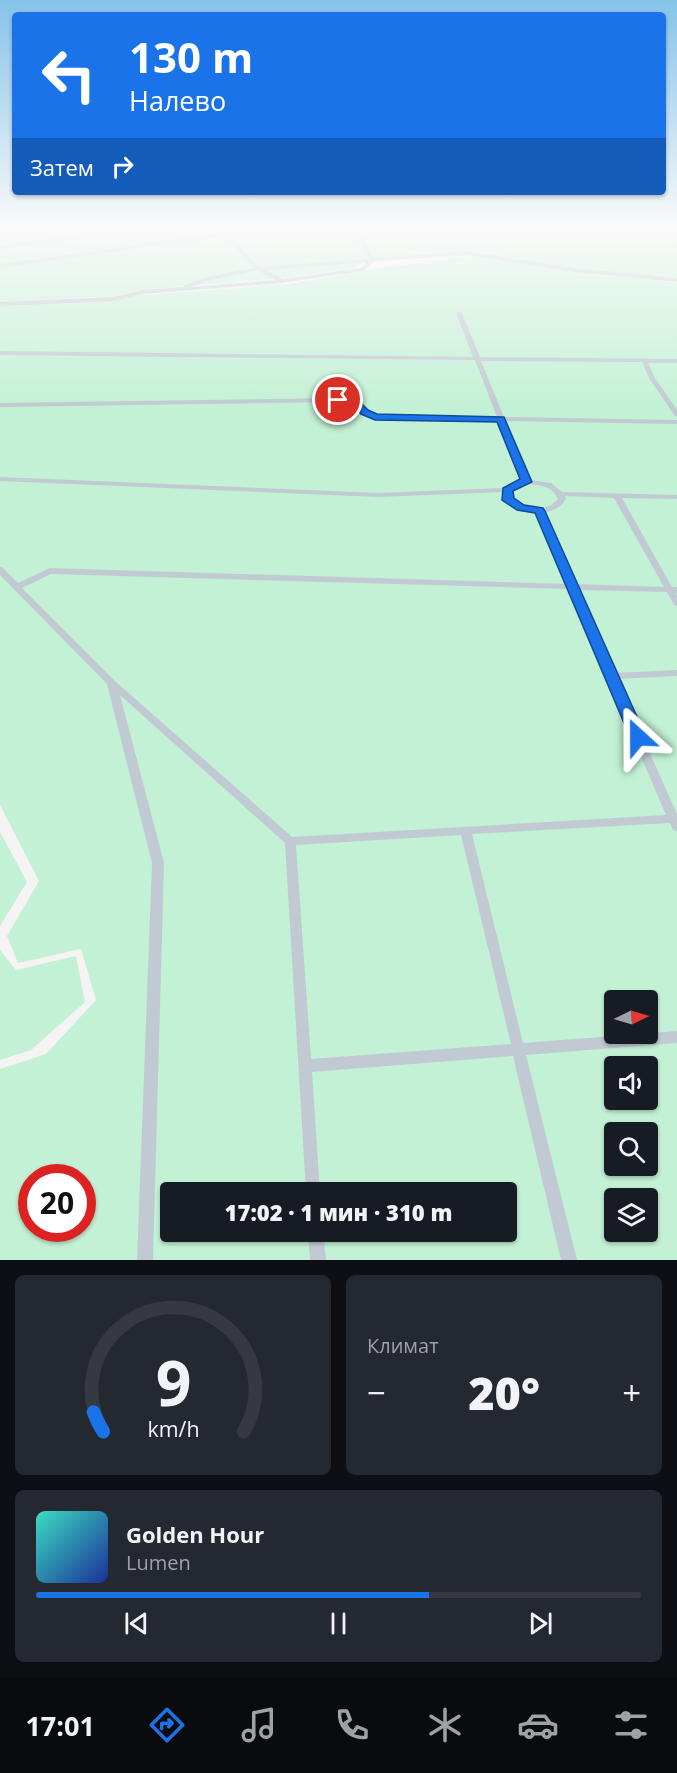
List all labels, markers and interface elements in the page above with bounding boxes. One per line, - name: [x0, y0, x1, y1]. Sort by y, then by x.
- text: 130 m: [129, 28, 253, 85]
- icon: left: [30, 36, 108, 114]
- text: Налево: [129, 82, 226, 119]
- icon: right: [106, 150, 139, 183]
- text: Затем: [30, 152, 94, 182]
- pin: [312, 374, 363, 425]
- icon: arrive: [321, 383, 354, 416]
- position arrow: [606, 705, 670, 769]
- north arrow: [604, 990, 658, 1044]
- map controls: [604, 990, 658, 1242]
- button: sound: [604, 1056, 658, 1110]
- button: search: [604, 1122, 658, 1176]
- speed limit sign: 20: [18, 1164, 96, 1242]
- button: layers: [604, 1188, 658, 1242]
- text: 17:02 · 1 мин · 310 m: [225, 1197, 452, 1227]
- text: Климат: [367, 1332, 439, 1359]
- text: 9: [155, 1339, 191, 1424]
- text: 20°: [468, 1362, 540, 1423]
- text: −: [367, 1370, 386, 1415]
- text: +: [622, 1370, 641, 1415]
- text: km/h: [147, 1414, 199, 1443]
- text: Golden Hour: [126, 1519, 264, 1549]
- text: Lumen: [126, 1549, 191, 1576]
- icon: previous: [120, 1607, 153, 1640]
- icon: pause: [322, 1607, 355, 1640]
- icon: next: [524, 1607, 557, 1640]
- icon: directions: [146, 1704, 188, 1746]
- icon: music: [238, 1704, 280, 1746]
- icon: phone: [331, 1704, 373, 1746]
- icon: climate: [424, 1704, 466, 1746]
- icon: car: [517, 1704, 559, 1746]
- icon: filters: [610, 1704, 652, 1746]
- text: 17:01: [25, 1707, 95, 1744]

